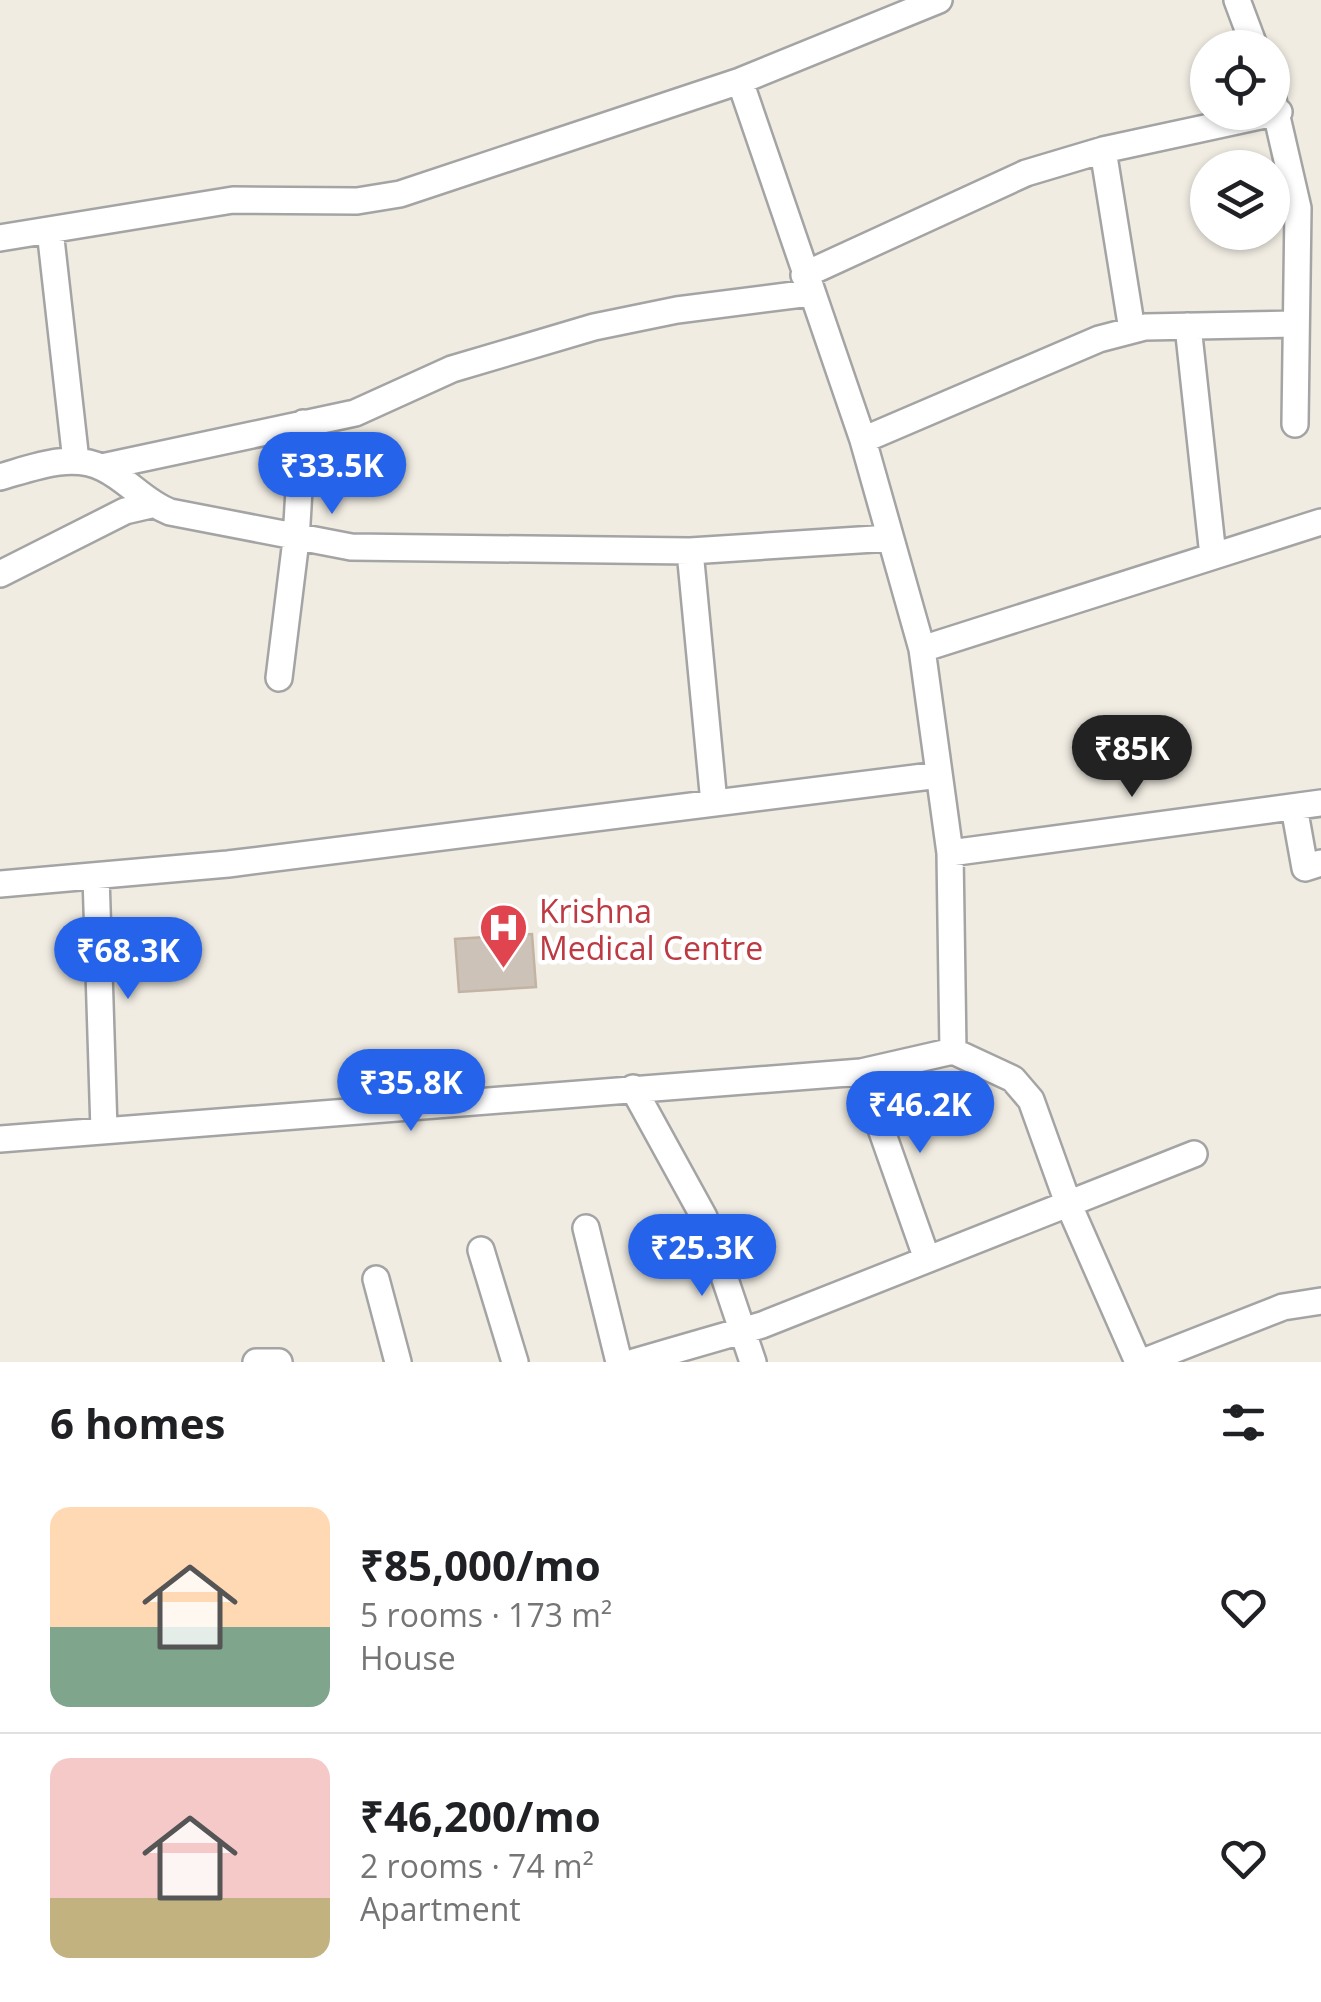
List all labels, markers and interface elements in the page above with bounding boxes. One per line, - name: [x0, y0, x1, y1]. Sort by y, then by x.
- map controls: [1190, 30, 1290, 250]
- button: locate: [1190, 30, 1290, 130]
- button: layers: [1190, 150, 1290, 250]
- pin: ₹33.5K: [251, 432, 413, 517]
- text: ₹33.5K: [280, 443, 384, 486]
- pin: ₹85K: [1073, 715, 1191, 800]
- text: ₹85K: [1094, 726, 1170, 769]
- place label: Krishna Medical Centre: [539, 889, 763, 969]
- hospital icon: Krishna Medical Centre: [478, 902, 530, 970]
- pin: ₹68.3K: [47, 917, 209, 1002]
- text: ₹68.3K: [76, 928, 180, 971]
- pin: ₹35.8K: [330, 1049, 492, 1134]
- text: ₹35.8K: [359, 1060, 463, 1103]
- pin: ₹46.2K: [839, 1071, 1001, 1156]
- text: ₹46.2K: [868, 1082, 972, 1125]
- pin: ₹25.3K: [621, 1214, 783, 1299]
- text: ₹25.3K: [650, 1225, 754, 1268]
- text: 6 homes: [50, 1394, 225, 1451]
- icon: filters: [1216, 1395, 1271, 1450]
- text: ₹85,000/mo: [360, 1536, 601, 1593]
- icon: home: [130, 1547, 250, 1667]
- icon: heart: [1216, 1580, 1271, 1635]
- text: 5 rooms · 173 m²: [360, 1593, 612, 1636]
- text: House: [360, 1636, 456, 1679]
- text: ₹46,200/mo: [360, 1787, 601, 1844]
- icon: home: [130, 1798, 250, 1918]
- icon: heart: [1216, 1831, 1271, 1886]
- text: 2 rooms · 74 m²: [360, 1844, 594, 1887]
- text: Apartment: [360, 1887, 521, 1930]

